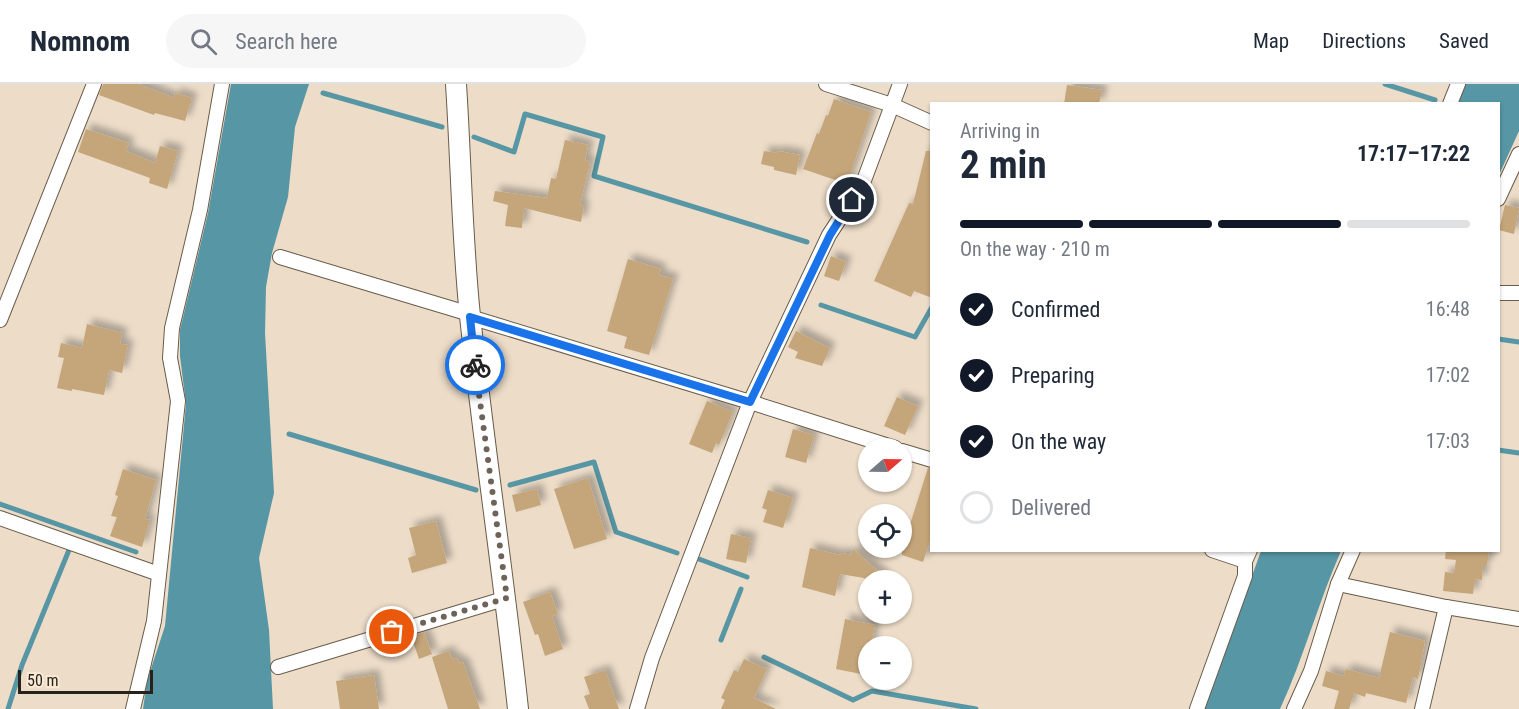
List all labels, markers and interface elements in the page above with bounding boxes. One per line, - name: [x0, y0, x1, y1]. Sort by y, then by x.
- search box: [166, 14, 586, 68]
- text: Nomnom: [30, 25, 130, 58]
- icon: search: [187, 25, 220, 58]
- text: Search here: [235, 29, 338, 54]
- text: Map: [1253, 29, 1289, 53]
- text: Directions: [1322, 29, 1406, 53]
- text: Saved: [1439, 29, 1489, 53]
- text: Arriving in: [960, 119, 1040, 143]
- text: 17:17–17:22: [1357, 141, 1470, 166]
- text: 2 min: [960, 142, 1047, 188]
- pin: [826, 174, 877, 225]
- icon: home: [835, 183, 868, 216]
- text: On the way · 210 m: [960, 237, 1110, 261]
- icon: check: [960, 293, 993, 326]
- text: Confirmed: [1011, 297, 1100, 322]
- text: 16:48: [1426, 297, 1470, 321]
- courier: [445, 335, 505, 395]
- icon: bike: [459, 349, 492, 382]
- icon: check: [960, 359, 993, 392]
- text: Preparing: [1011, 363, 1095, 388]
- text: 17:02: [1426, 363, 1470, 387]
- icon: check: [960, 425, 993, 458]
- text: On the way: [1011, 429, 1106, 454]
- text: 17:03: [1426, 429, 1470, 453]
- north arrow: [858, 438, 912, 492]
- map controls: [858, 438, 912, 690]
- text: Delivered: [1011, 495, 1091, 520]
- button: locate: [858, 504, 912, 558]
- button: +: [858, 570, 912, 624]
- pin: [366, 606, 417, 657]
- icon: bag: [375, 615, 408, 648]
- button: −: [858, 636, 912, 690]
- scale bar: [18, 667, 153, 694]
- text: 50 m: [27, 671, 59, 690]

